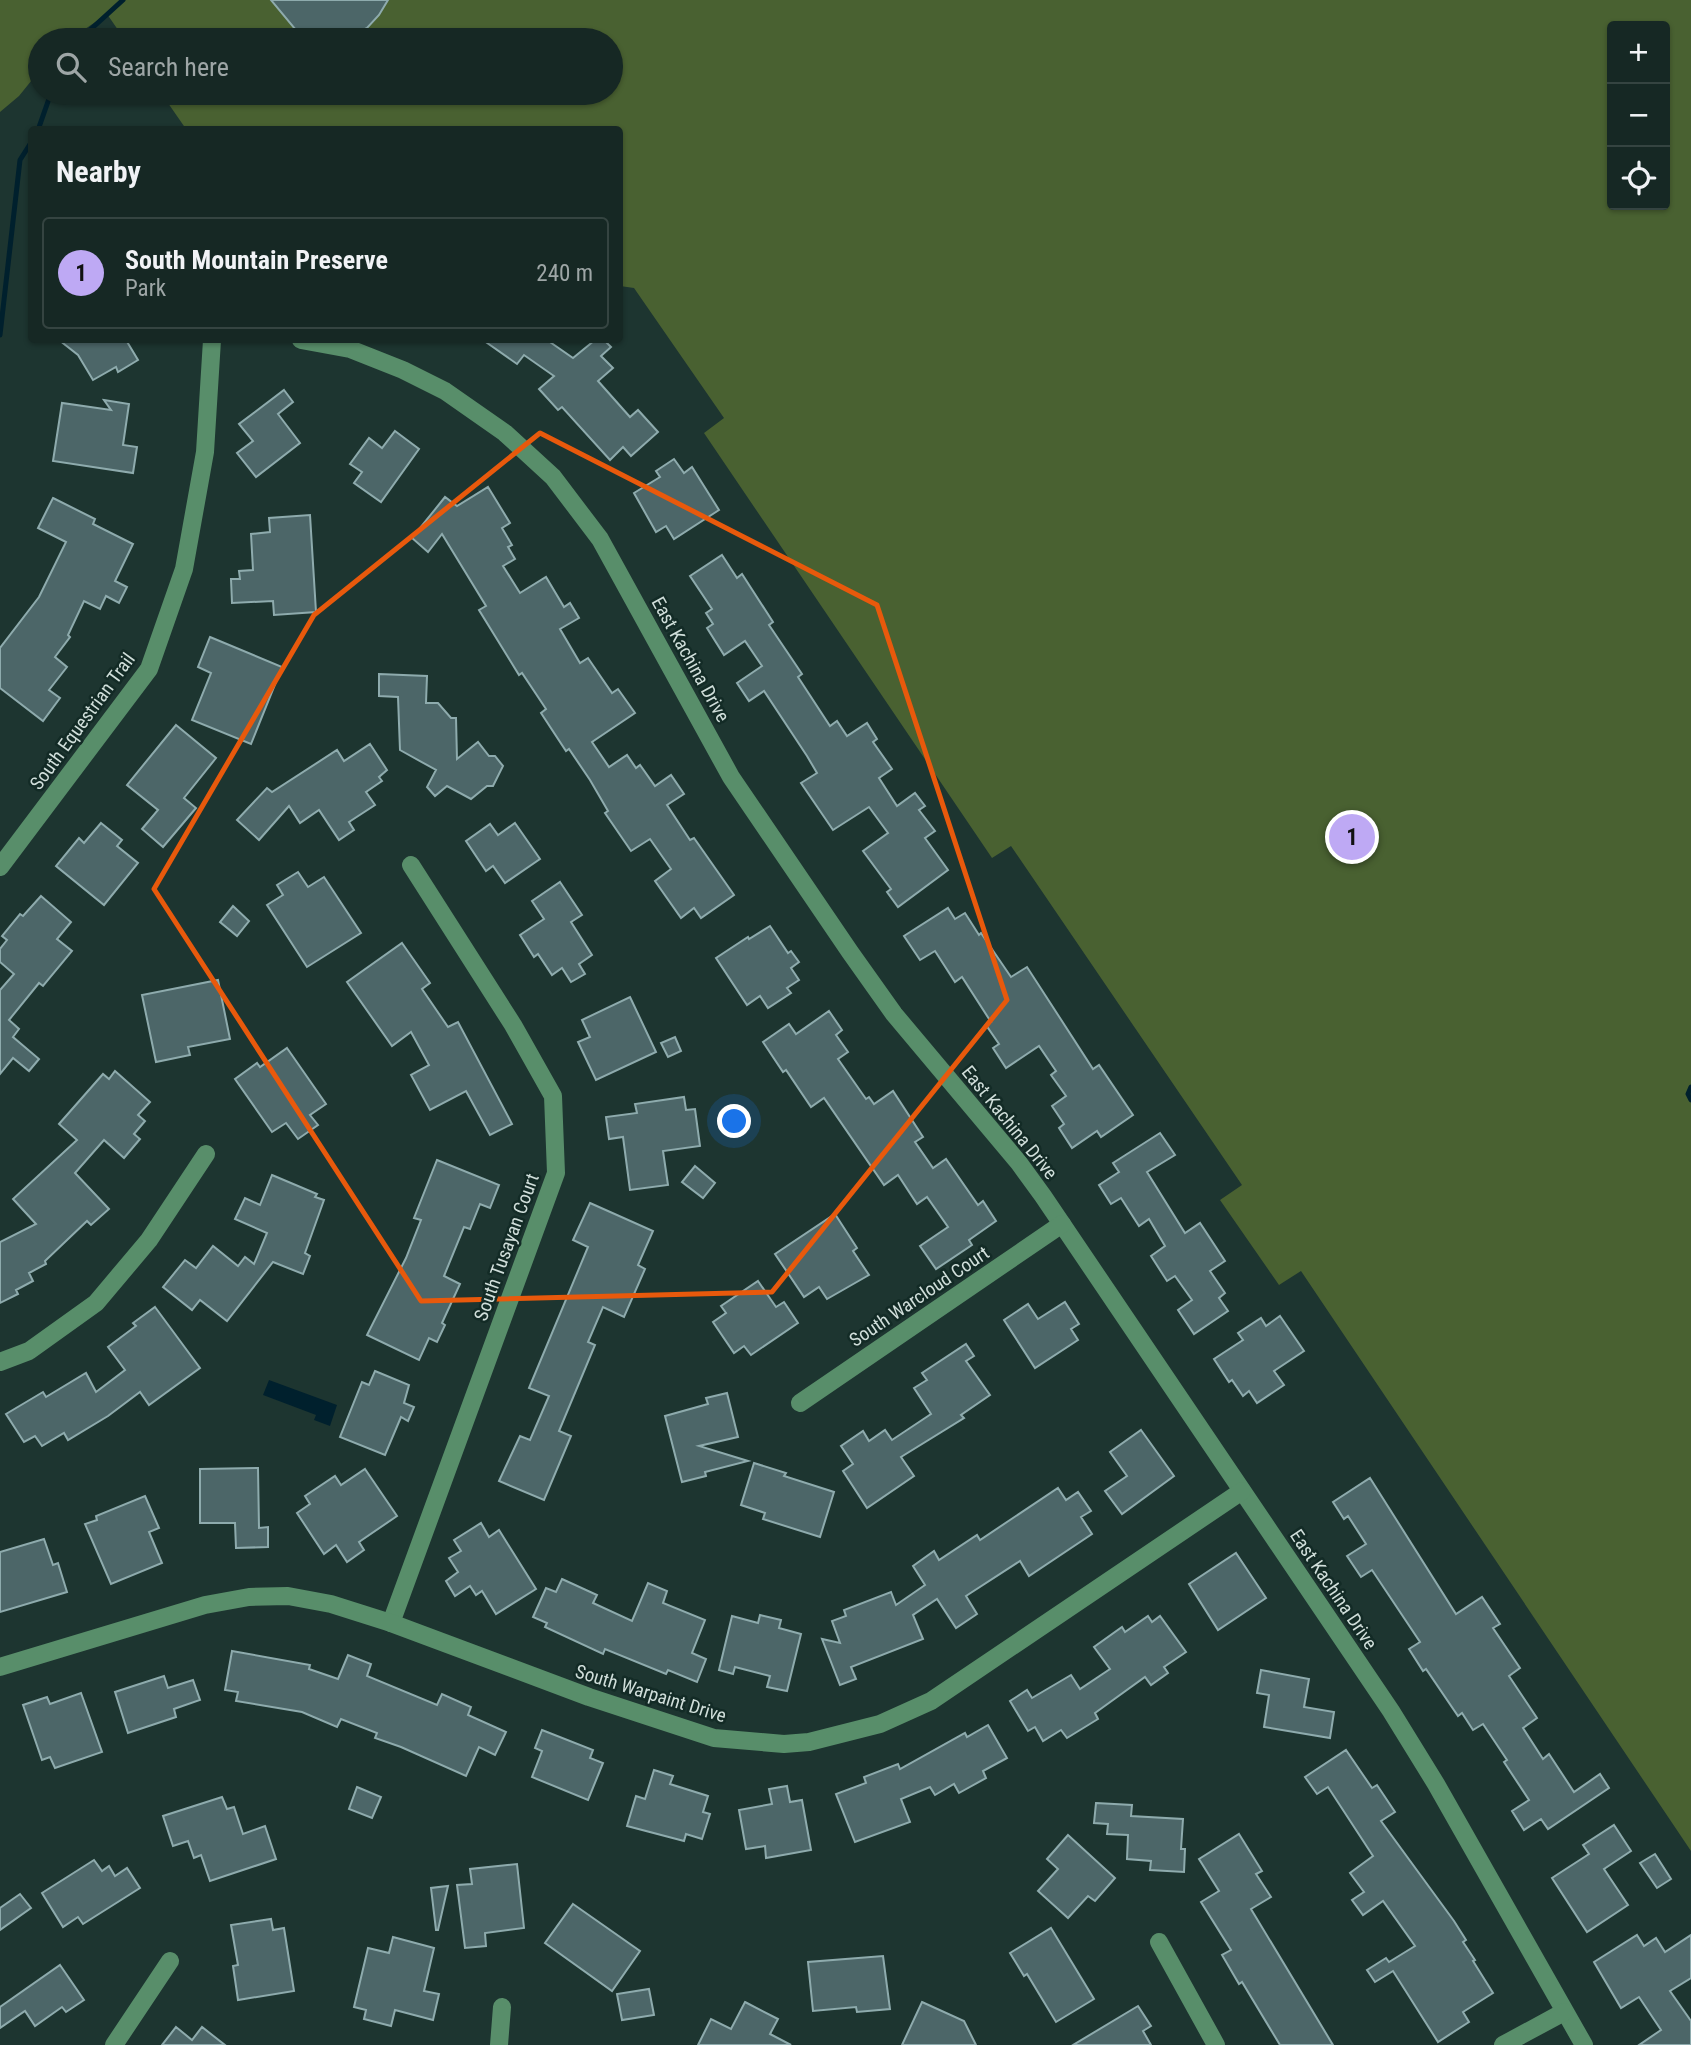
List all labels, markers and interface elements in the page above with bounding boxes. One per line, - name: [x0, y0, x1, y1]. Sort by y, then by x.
- map controls: [1607, 21, 1670, 210]
- button: +: [1607, 21, 1670, 84]
- search box: [28, 28, 623, 105]
- icon: search: [52, 48, 90, 86]
- text: Search here: [108, 52, 229, 82]
- button: −: [1607, 84, 1670, 147]
- button: locate: [1607, 147, 1670, 210]
- text: Nearby: [56, 154, 141, 189]
- text: South Mountain Preserve: [125, 245, 388, 275]
- text: 1: [75, 260, 87, 287]
- text: 240 m: [536, 260, 593, 287]
- text: Park: [125, 275, 166, 302]
- street label: East Kachina Drive: [647, 593, 734, 726]
- street label: South Equestrian Trail: [25, 648, 140, 794]
- pin: 1: [1329, 811, 1375, 863]
- street label: East Kachina Drive: [957, 1061, 1063, 1184]
- your location: [717, 1104, 751, 1138]
- street label: South Tusayan Court: [469, 1170, 544, 1324]
- street label: South Warcloud Court: [845, 1241, 994, 1352]
- street label: East Kachina Drive: [1285, 1525, 1382, 1654]
- street label: South Warpaint Drive: [573, 1660, 729, 1727]

